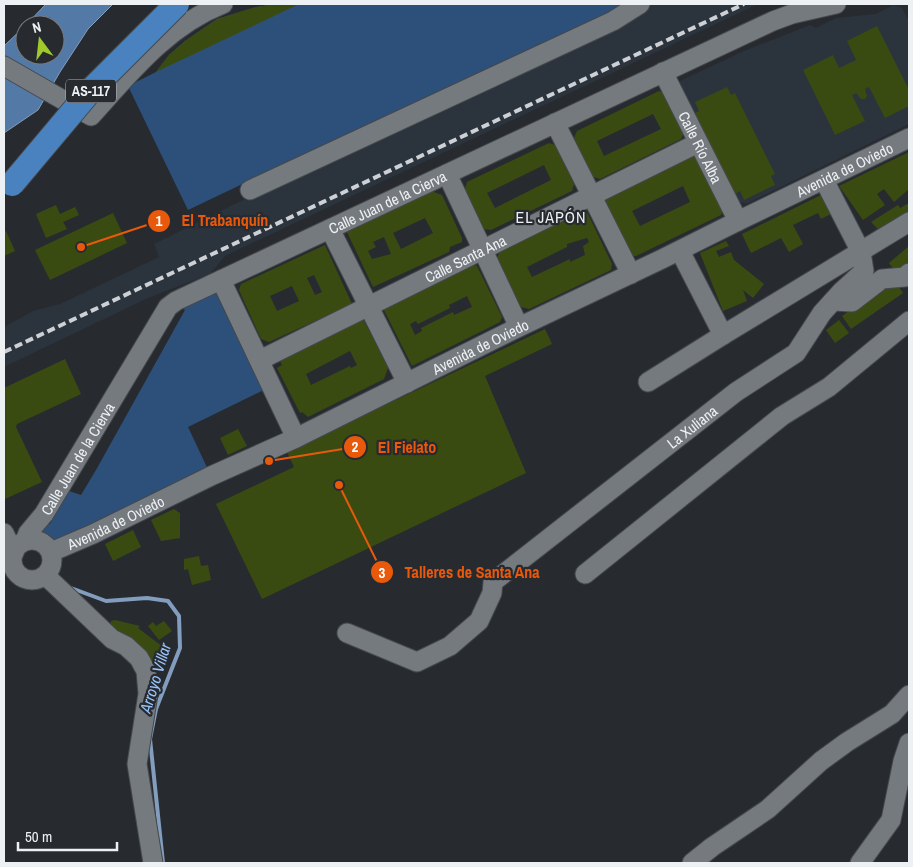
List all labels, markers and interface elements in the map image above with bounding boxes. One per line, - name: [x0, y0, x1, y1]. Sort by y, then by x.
- north arrow: [15, 15, 65, 65]
- text: N: [30, 18, 43, 37]
- road number: AS-117: [66, 80, 116, 102]
- street label: Calle Río Alba: [674, 107, 728, 187]
- street label: Avenida de Oviedo: [792, 137, 896, 202]
- street label: Calle Juan de la Cierva: [325, 165, 450, 239]
- callout: El Trabanquín: [147, 205, 279, 236]
- district label: EL JAPÓN: [516, 206, 586, 228]
- text: El Trabanquín: [182, 209, 268, 231]
- text: 1: [156, 210, 163, 231]
- street label: Calle Santa Ana: [421, 229, 510, 287]
- street label: Avenida de Oviedo: [428, 313, 532, 380]
- street label: Calle Juan de la Cierva: [35, 398, 119, 519]
- street label: La Xuliana: [662, 400, 722, 453]
- callout: El Fielato: [343, 432, 446, 463]
- text: 2: [352, 436, 359, 457]
- text: El Fielato: [378, 436, 436, 458]
- street label: Avenida de Oviedo: [63, 490, 168, 555]
- callout: Talleres de Santa Ana: [370, 557, 550, 588]
- text: Talleres de Santa Ana: [405, 561, 540, 583]
- text: 3: [379, 562, 386, 583]
- water label: Arroyo Villar: [134, 640, 176, 717]
- scale bar: [18, 820, 116, 852]
- text: 50 m: [25, 826, 52, 847]

